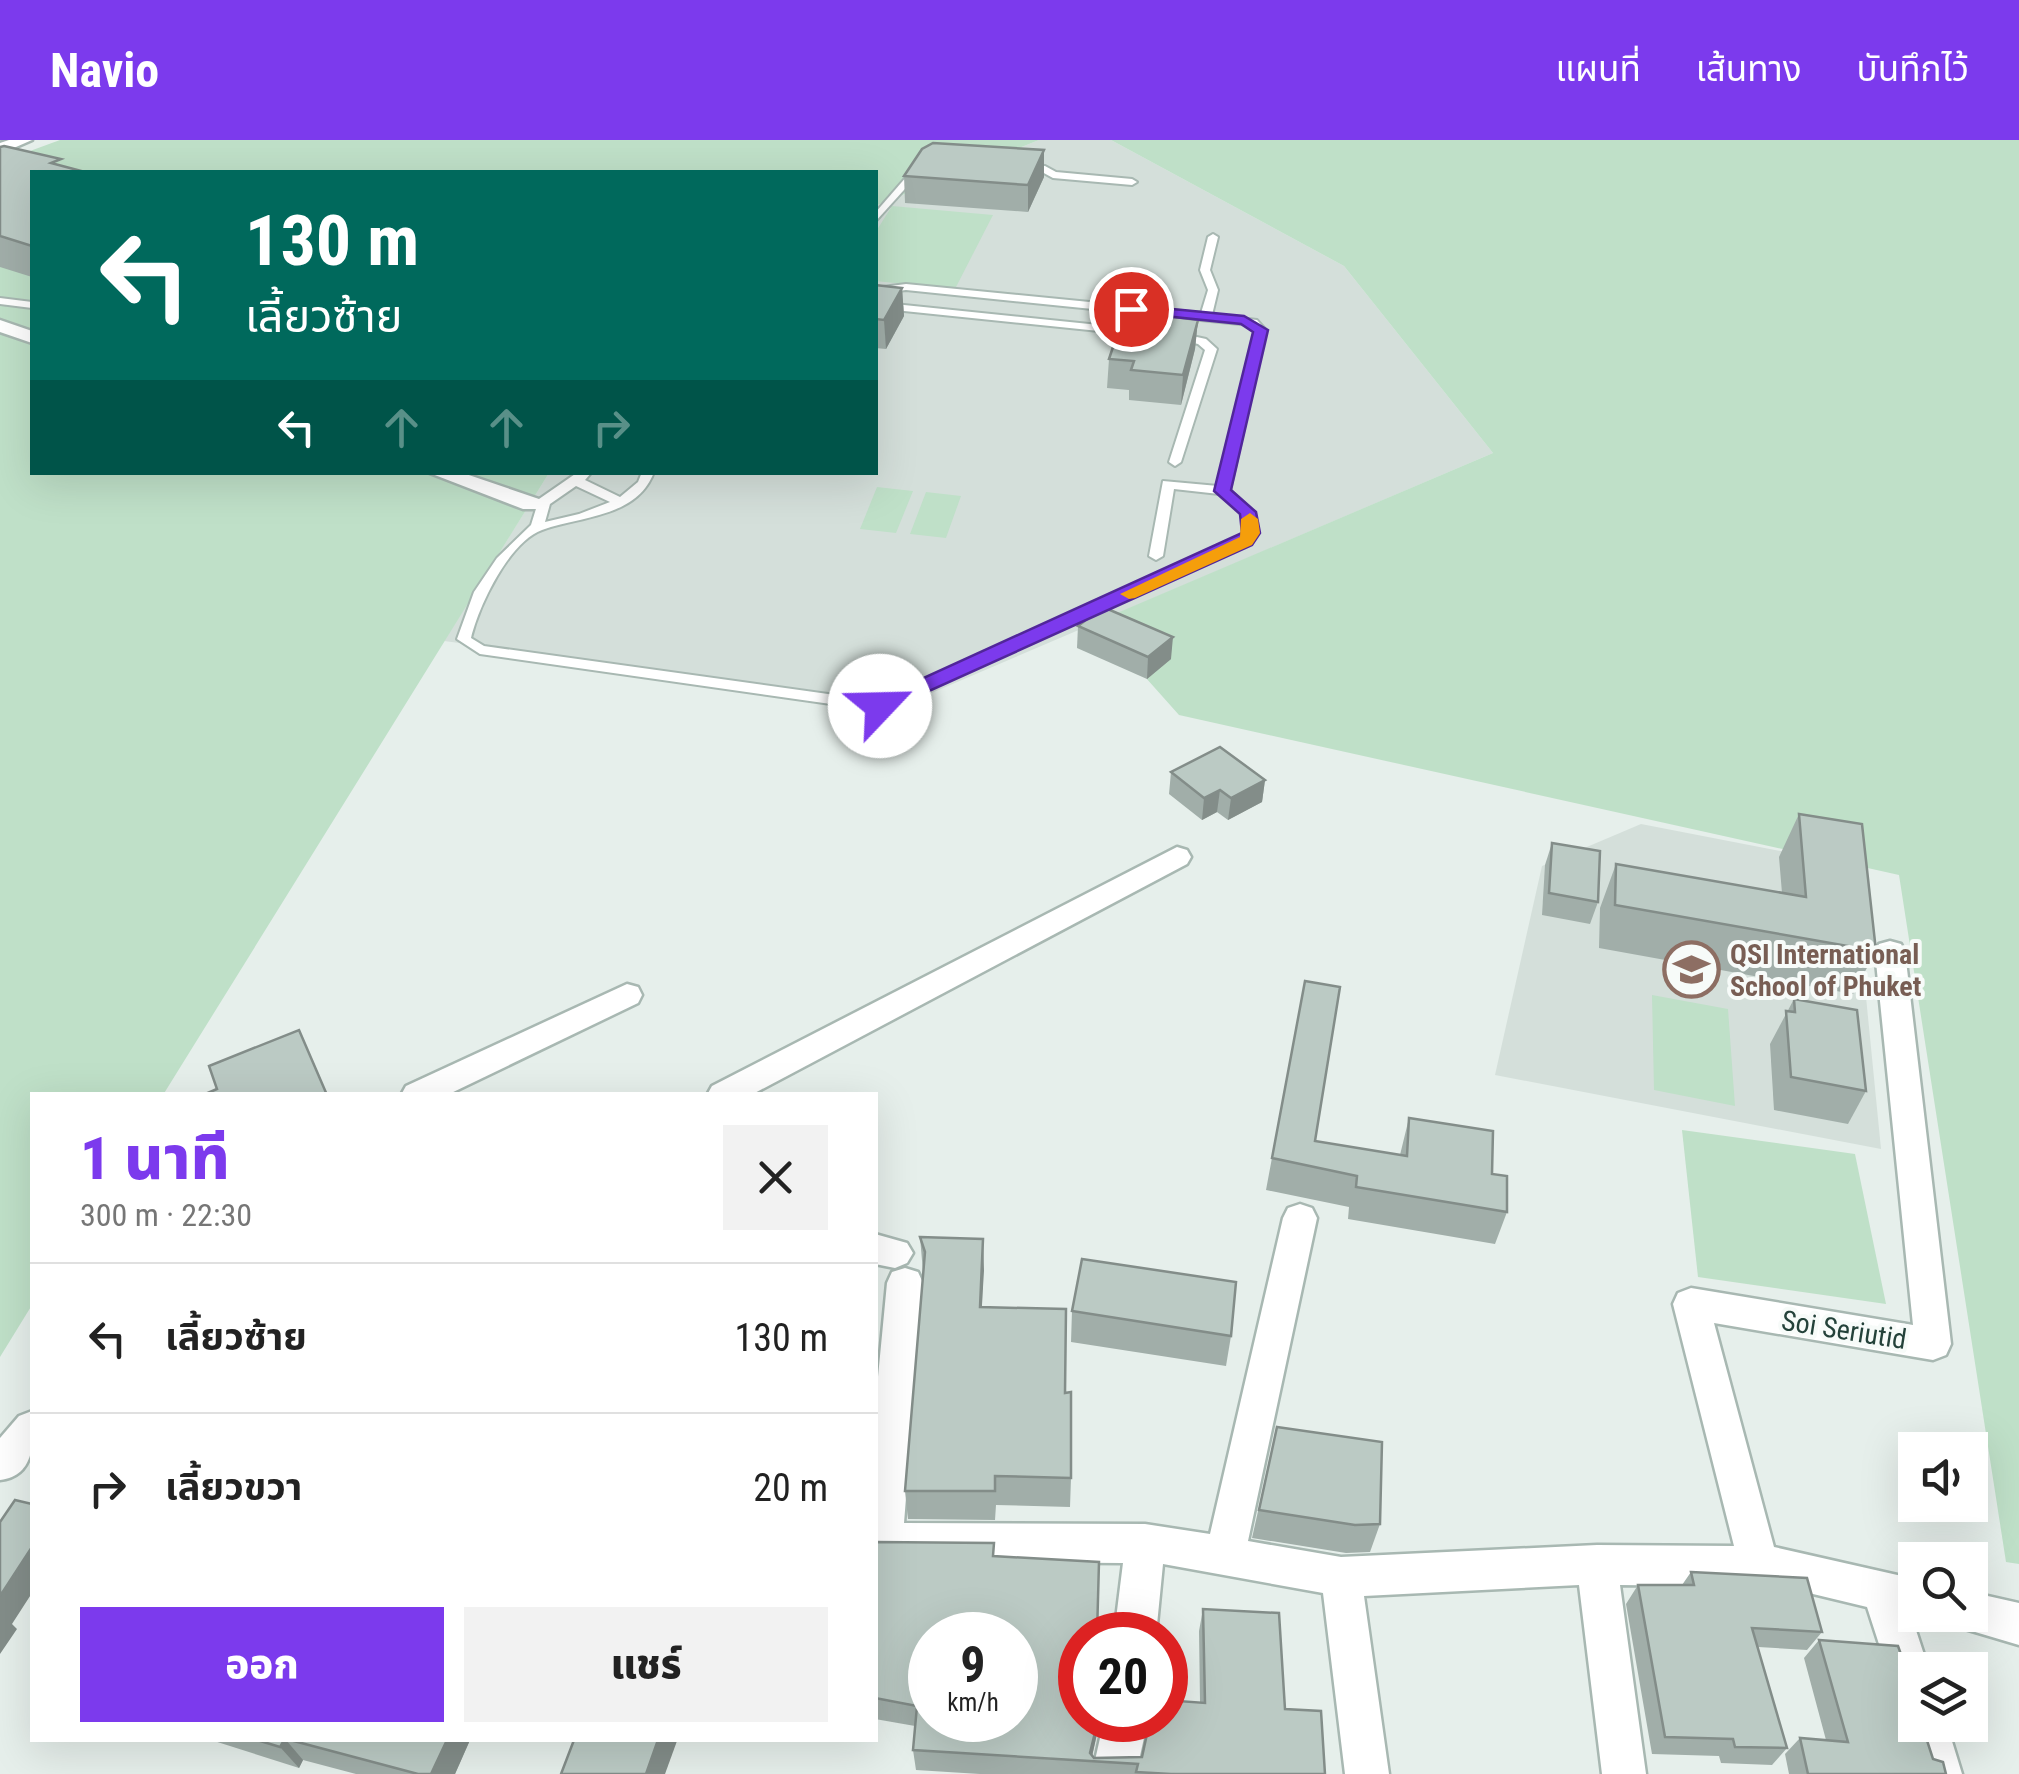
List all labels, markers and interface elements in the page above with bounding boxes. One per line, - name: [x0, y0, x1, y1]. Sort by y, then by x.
- text: Navio: [50, 42, 159, 99]
- text: แผนที่: [1555, 49, 1641, 90]
- text: เส้นทาง: [1696, 49, 1802, 90]
- text: บันทึกไว้: [1857, 49, 1969, 90]
- text: 130 m: [245, 200, 419, 282]
- icon: left: [80, 210, 210, 340]
- pin: [1089, 267, 1174, 352]
- icon: arrive: [1104, 282, 1159, 337]
- text: เลี้ยวซ้าย: [245, 290, 402, 343]
- icon: left: [269, 400, 324, 455]
- icon: ahead: [374, 400, 429, 455]
- icon: ahead: [479, 400, 534, 455]
- icon: right: [584, 400, 639, 455]
- position arrow: [828, 654, 932, 758]
- place label: QSI International School of Phuket: [1730, 938, 1921, 1003]
- school or university icon: QSI International School of Phuket: [1661, 940, 1721, 1000]
- text: 1 นาที: [80, 1123, 230, 1194]
- button: close: [723, 1125, 828, 1230]
- text: 300 m · 22:30: [80, 1196, 252, 1234]
- street label: Soi Seriutid: [1779, 1304, 1909, 1356]
- icon: left: [80, 1311, 135, 1366]
- text: เลี้ยวซ้าย: [165, 1315, 307, 1359]
- text: 130 m: [734, 1316, 828, 1360]
- map controls: [1898, 1432, 1988, 1742]
- button: sound: [1898, 1432, 1988, 1522]
- icon: right: [80, 1461, 135, 1516]
- text: เลี้ยวขวา: [165, 1465, 302, 1509]
- text: 20 m: [753, 1466, 828, 1510]
- button: search: [1898, 1542, 1988, 1632]
- button: ออก: [80, 1607, 444, 1722]
- button: แชร์: [464, 1607, 828, 1722]
- speed limit sign: 20: [1058, 1612, 1188, 1742]
- text: 9: [960, 1636, 986, 1694]
- button: layers: [1898, 1652, 1988, 1742]
- text: km/h: [947, 1688, 999, 1717]

